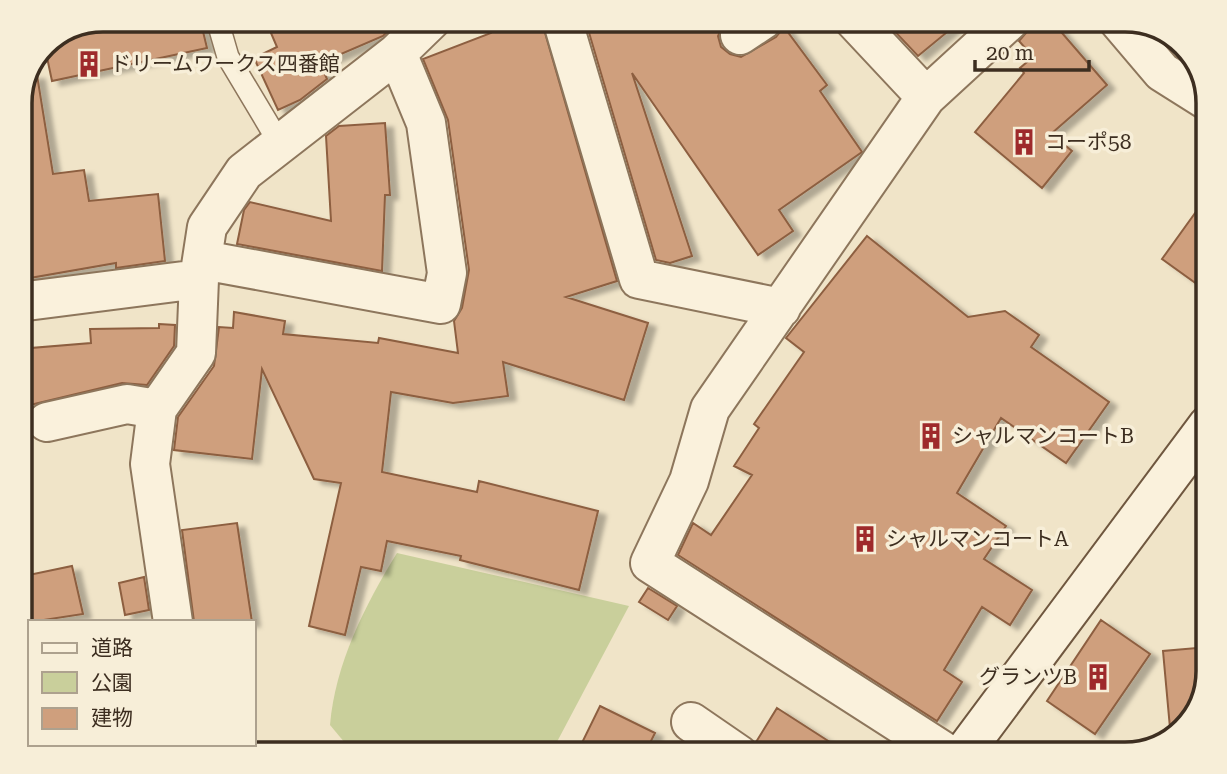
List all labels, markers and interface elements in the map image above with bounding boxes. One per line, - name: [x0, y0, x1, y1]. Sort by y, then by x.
- scale bar: [975, 28, 1089, 72]
- text: 20 m: [986, 41, 1034, 65]
- building icon: ドリームワークス四番館: [74, 49, 104, 79]
- place label: ドリームワークス四番館: [110, 52, 340, 76]
- building icon: コーポ58: [1009, 127, 1039, 157]
- place label: コーポ58: [1045, 130, 1132, 154]
- building icon: シャルマンコートB: [916, 421, 946, 451]
- place label: シャルマンコートB: [952, 424, 1134, 448]
- building icon: シャルマンコートA: [850, 524, 880, 554]
- place label: シャルマンコートA: [886, 527, 1069, 551]
- legend: [28, 620, 256, 746]
- text: 道路: [91, 636, 133, 660]
- building icon: グランツB: [1083, 662, 1113, 692]
- place label: グランツB: [979, 665, 1077, 689]
- text: 公園: [91, 671, 133, 695]
- text: 建物: [91, 706, 133, 730]

